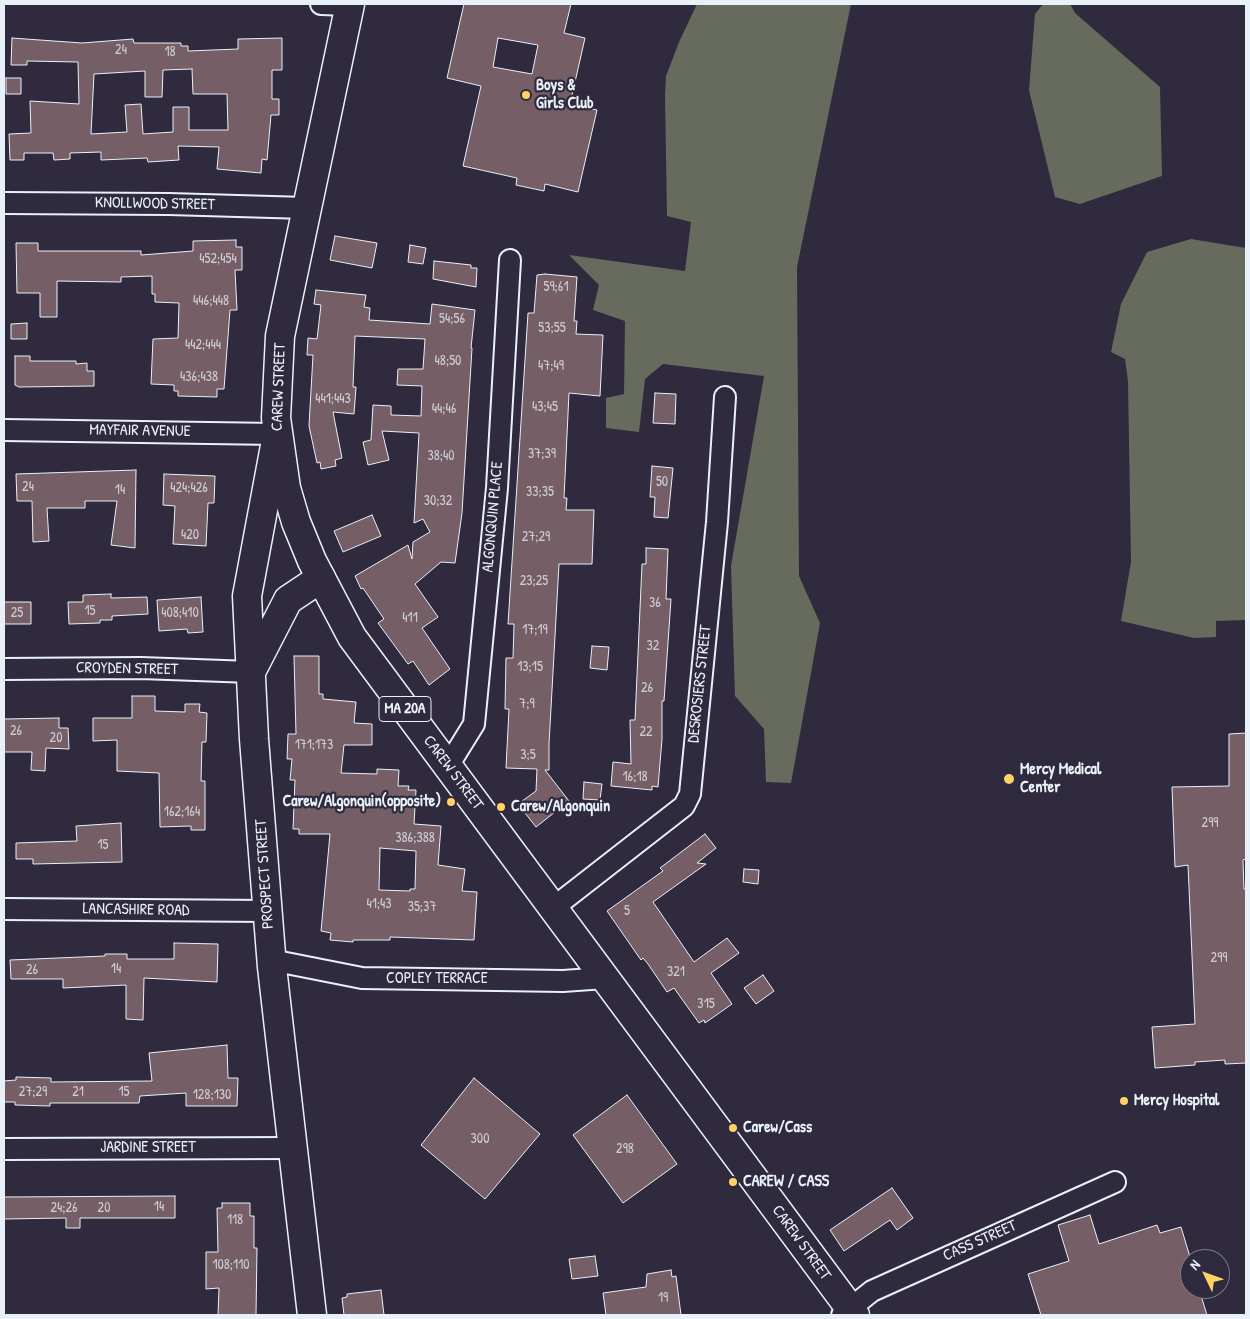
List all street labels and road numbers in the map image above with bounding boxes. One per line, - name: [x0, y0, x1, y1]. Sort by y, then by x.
- street label: KNOLLWOOD STREET: [95, 193, 215, 215]
- street label: CAREW STREET: [268, 343, 290, 431]
- street label: MAYFAIR AVENUE: [89, 421, 191, 441]
- street label: ALGONQUIN PLACE: [479, 461, 507, 573]
- street label: DESROSIERS STREET: [684, 624, 716, 744]
- street label: CROYDEN STREET: [76, 659, 178, 679]
- road number: MA 20A: [379, 696, 431, 722]
- street label: CAREW STREET: [419, 732, 487, 814]
- street label: PROSPECT STREET: [252, 819, 278, 929]
- street label: LANCASHIRE ROAD: [82, 899, 190, 921]
- street label: COPLEY TERRACE: [386, 969, 488, 989]
- street label: JARDINE STREET: [100, 1138, 196, 1158]
- street label: CAREW STREET: [767, 1202, 835, 1284]
- street label: CASS STREET: [940, 1216, 1020, 1266]

